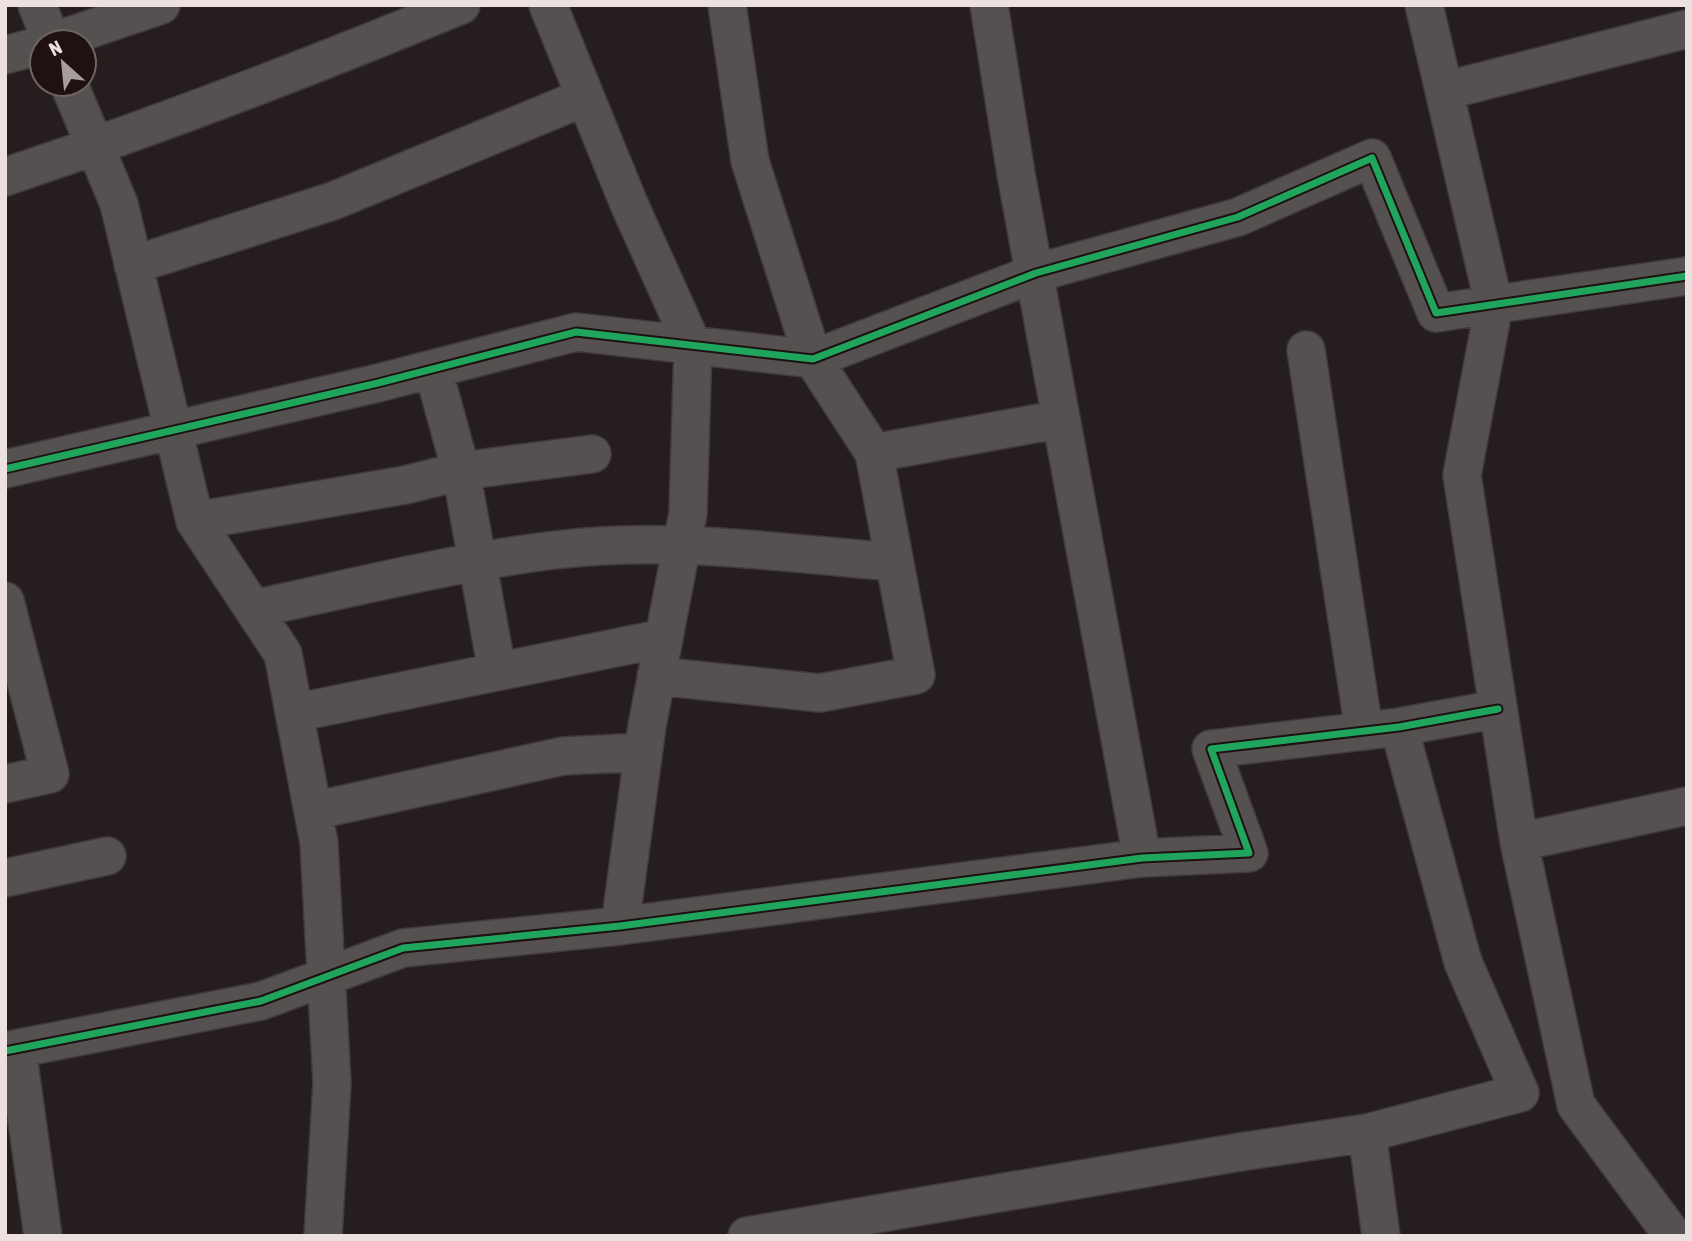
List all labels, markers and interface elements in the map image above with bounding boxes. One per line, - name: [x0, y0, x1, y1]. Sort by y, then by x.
- north arrow: [28, 28, 98, 98]
- text: N: [45, 36, 65, 60]

